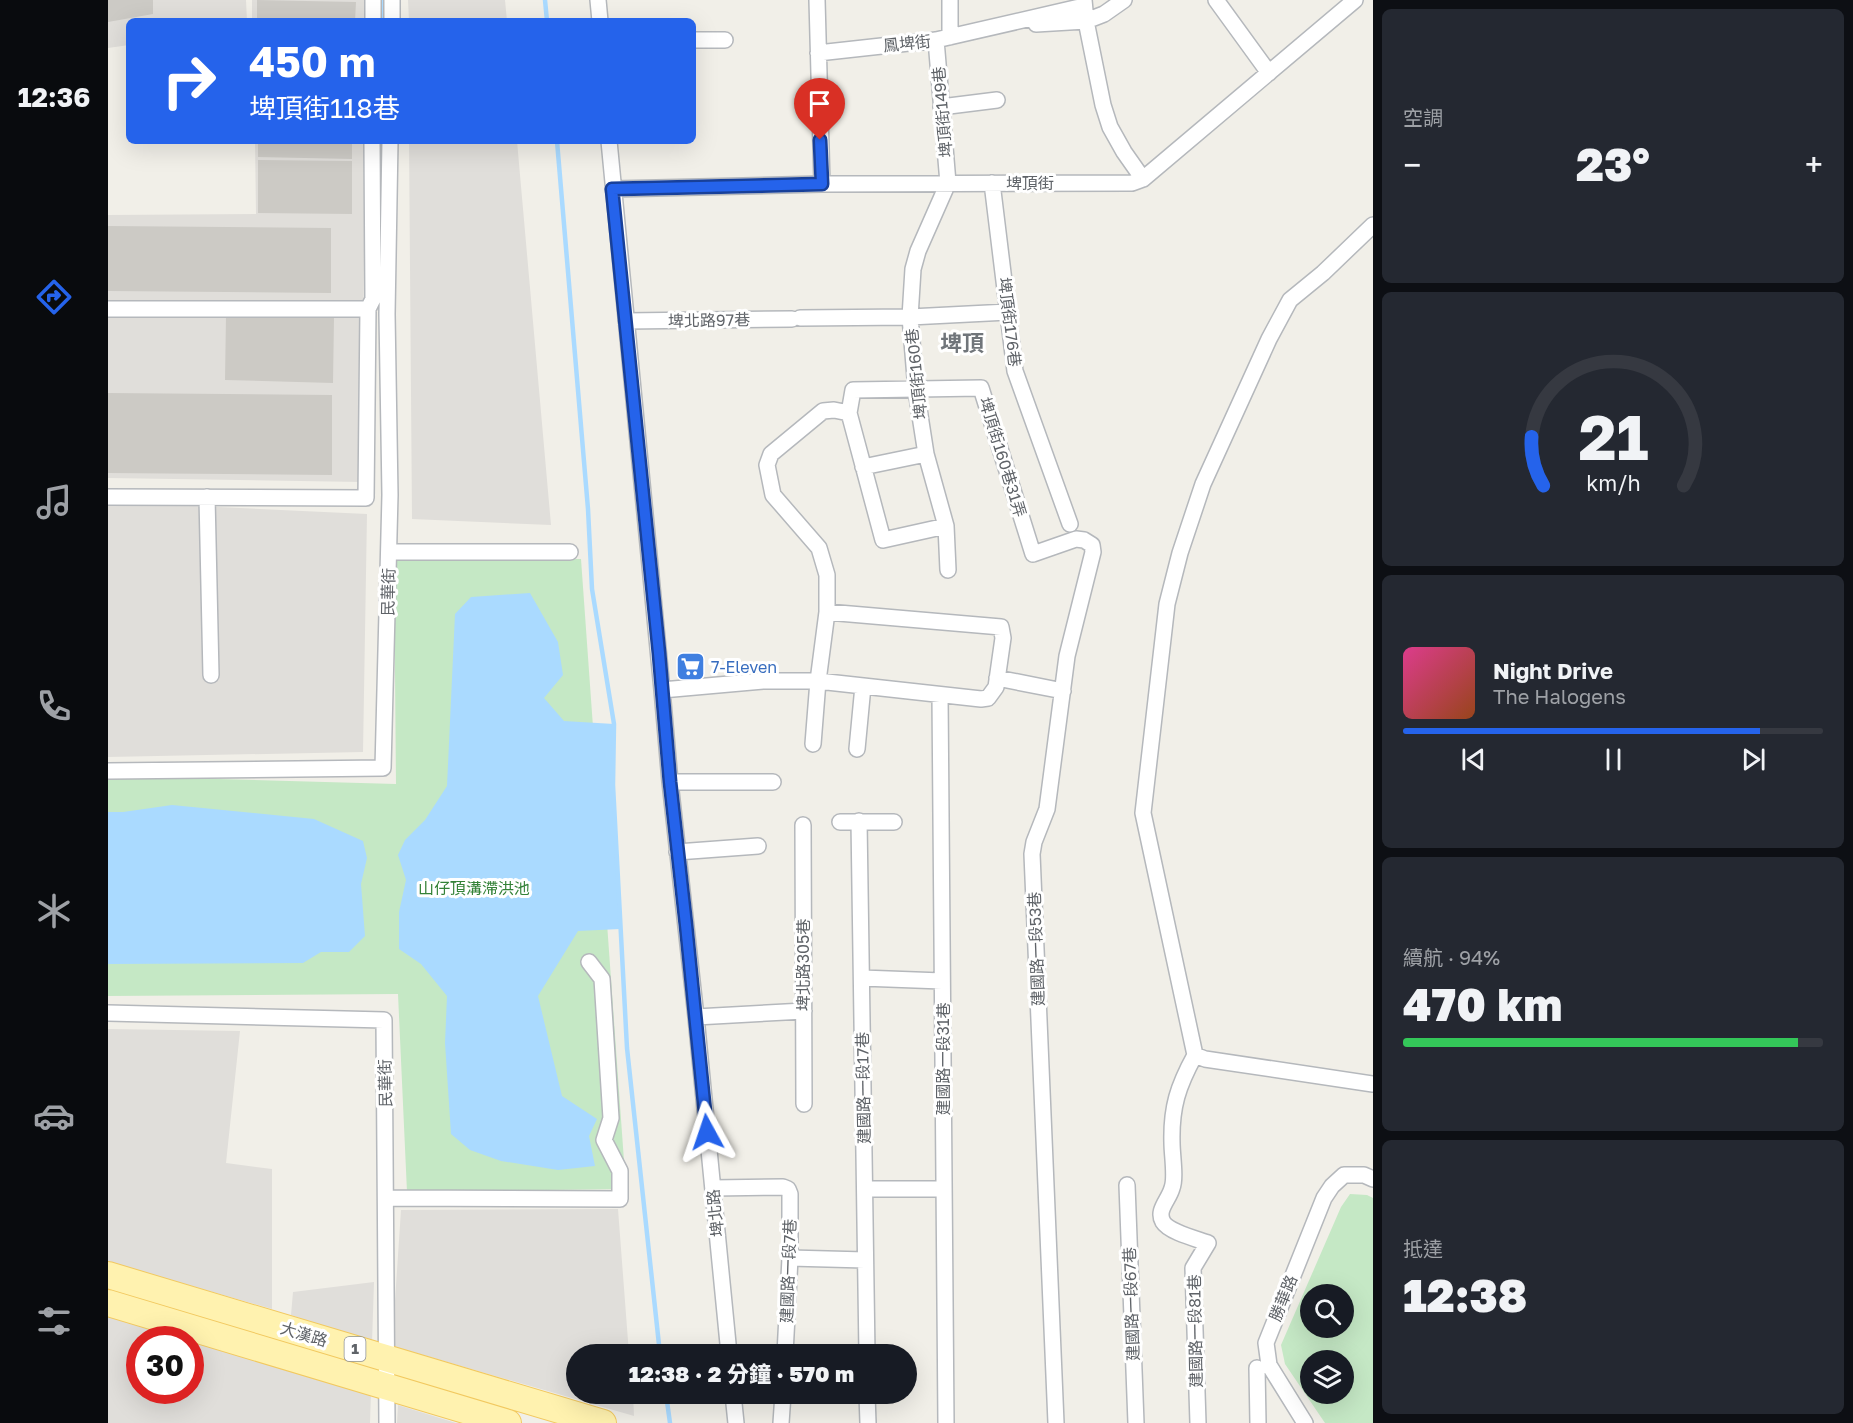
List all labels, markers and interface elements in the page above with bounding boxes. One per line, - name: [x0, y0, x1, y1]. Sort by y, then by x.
- street label: 鳳埤街: [882, 31, 932, 55]
- text: 450 m: [249, 36, 375, 86]
- icon: right: [150, 42, 228, 120]
- street label: 埤頂街149巷: [928, 66, 956, 158]
- pin: [794, 78, 845, 140]
- text: 12:36: [18, 81, 90, 113]
- icon: arrive: [803, 87, 836, 120]
- text: 埤頂街118巷: [249, 92, 400, 124]
- text: 空調: [1403, 105, 1443, 129]
- text: 23°: [1576, 137, 1650, 191]
- text: −: [1403, 145, 1421, 184]
- text: +: [1805, 145, 1823, 184]
- street label: 埤頂街: [1006, 173, 1054, 193]
- icon: directions: [33, 276, 75, 318]
- street label: 埤頂街176巷: [995, 276, 1025, 368]
- street label: 埤北路97巷: [668, 309, 750, 331]
- street label: 埤頂街160巷: [901, 328, 931, 420]
- district label: 埤頂: [940, 329, 984, 356]
- street label: 埤頂街160巷31弄: [975, 395, 1031, 519]
- text: 21: [1578, 399, 1648, 474]
- text: km/h: [1586, 470, 1640, 496]
- icon: music: [33, 481, 75, 523]
- street label: 民華街: [378, 568, 398, 616]
- supermarket icon: 7-Eleven: [674, 651, 706, 683]
- place label: 7-Eleven: [711, 657, 777, 677]
- text: Night Drive: [1493, 657, 1613, 684]
- text: The Halogens: [1493, 684, 1626, 708]
- icon: phone: [33, 685, 75, 727]
- icon: previous: [1457, 743, 1490, 776]
- icon: pause: [1597, 743, 1630, 776]
- icon: next: [1737, 743, 1770, 776]
- park label: 山仔頂溝滯洪池: [418, 878, 530, 898]
- icon: climate: [33, 890, 75, 932]
- street label: 建國路一段53巷: [1024, 891, 1048, 1007]
- street label: 埤北路305巷: [793, 919, 813, 1011]
- text: 續航 · 94%: [1403, 945, 1500, 969]
- text: 470 km: [1403, 977, 1562, 1031]
- street label: 建國路一段31巷: [933, 1002, 953, 1116]
- street label: 建國路一段17巷: [852, 1032, 874, 1144]
- street label: 民華街: [375, 1059, 395, 1107]
- icon: car: [33, 1095, 75, 1137]
- position arrow: [675, 1100, 739, 1164]
- street label: 埤北路: [703, 1188, 727, 1238]
- street label: 建國路一段7巷: [776, 1218, 800, 1324]
- text: 抵達: [1403, 1236, 1443, 1260]
- street label: 建國路一段67巷: [1119, 1247, 1143, 1361]
- text: 12:38: [1403, 1268, 1527, 1322]
- street label: 勝華路: [1265, 1272, 1301, 1324]
- street label: 建國路一段81巷: [1184, 1274, 1206, 1388]
- map controls: [1300, 1284, 1354, 1404]
- button: search: [1300, 1284, 1354, 1338]
- icon: filters: [33, 1300, 75, 1342]
- street label: 大漢路: [278, 1317, 330, 1351]
- speed limit sign: 30: [126, 1326, 204, 1404]
- road number: 1: [344, 1337, 366, 1361]
- button: layers: [1300, 1350, 1354, 1404]
- text: 12:38 · 2 分鐘 · 570 m: [629, 1360, 854, 1387]

